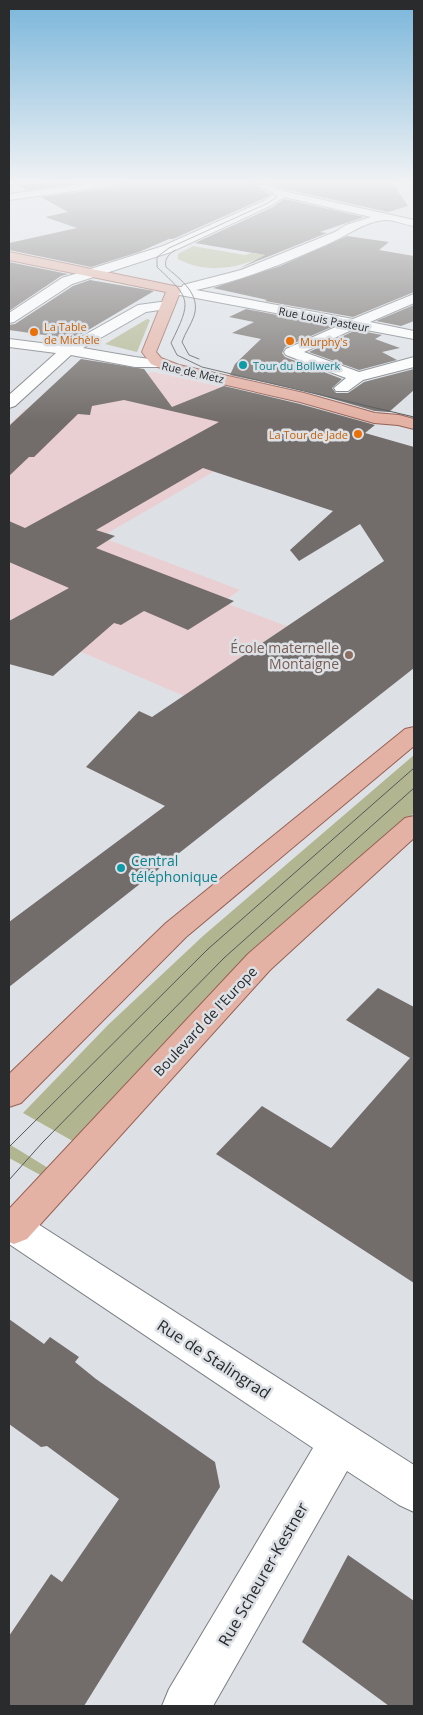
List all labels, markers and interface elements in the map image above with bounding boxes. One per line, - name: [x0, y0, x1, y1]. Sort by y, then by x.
- street label: Rue Louis Pasteur: [277, 303, 371, 335]
- place label: La Table de Michèle: [44, 319, 100, 347]
- marker: La Table de Michèle: [28, 326, 40, 338]
- place label: Murphy's: [300, 334, 348, 349]
- marker: Murphy's: [284, 335, 296, 347]
- street label: Rue de Metz: [160, 358, 226, 386]
- place label: Tour du Bollwerk: [253, 358, 341, 373]
- marker: Tour du Bollwerk: [237, 359, 249, 371]
- place label: La Tour de Jade: [269, 427, 348, 442]
- marker: La Tour de Jade: [352, 428, 364, 440]
- place label: École maternelle Montaigne: [230, 638, 339, 673]
- marker: École maternelle Montaigne: [343, 649, 355, 661]
- place label: Central téléphonique: [131, 851, 218, 886]
- marker: Central téléphonique: [115, 862, 127, 874]
- street label: Boulevard de l'Europe: [149, 962, 261, 1080]
- street label: Rue de Stalingrad: [153, 1314, 275, 1404]
- street label: Rue Scheurer-Kestner: [213, 1498, 313, 1650]

